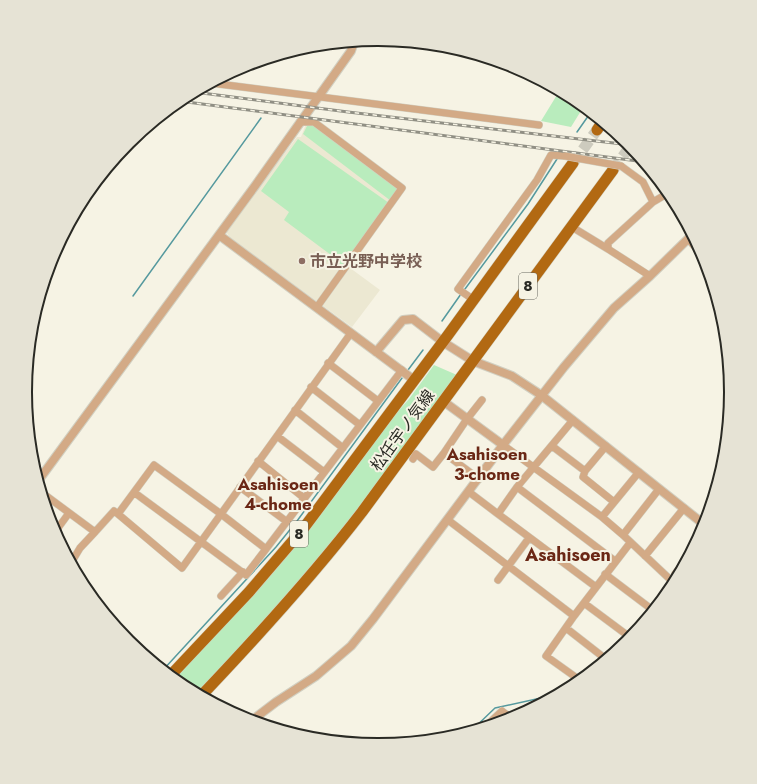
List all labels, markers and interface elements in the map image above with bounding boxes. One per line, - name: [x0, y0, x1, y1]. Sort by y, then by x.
- place label: 市立光野中学校: [310, 250, 422, 273]
- marker: 市立光野中学校: [297, 256, 307, 266]
- road number: 8: [519, 273, 537, 299]
- street label: 松任宇ノ気線: [365, 385, 440, 476]
- district label: Asahisoen 3-chome: [445, 442, 528, 486]
- district label: Asahisoen 4-chome: [236, 472, 319, 516]
- road number: 8: [290, 521, 308, 547]
- district label: Asahisoen: [524, 542, 611, 568]

